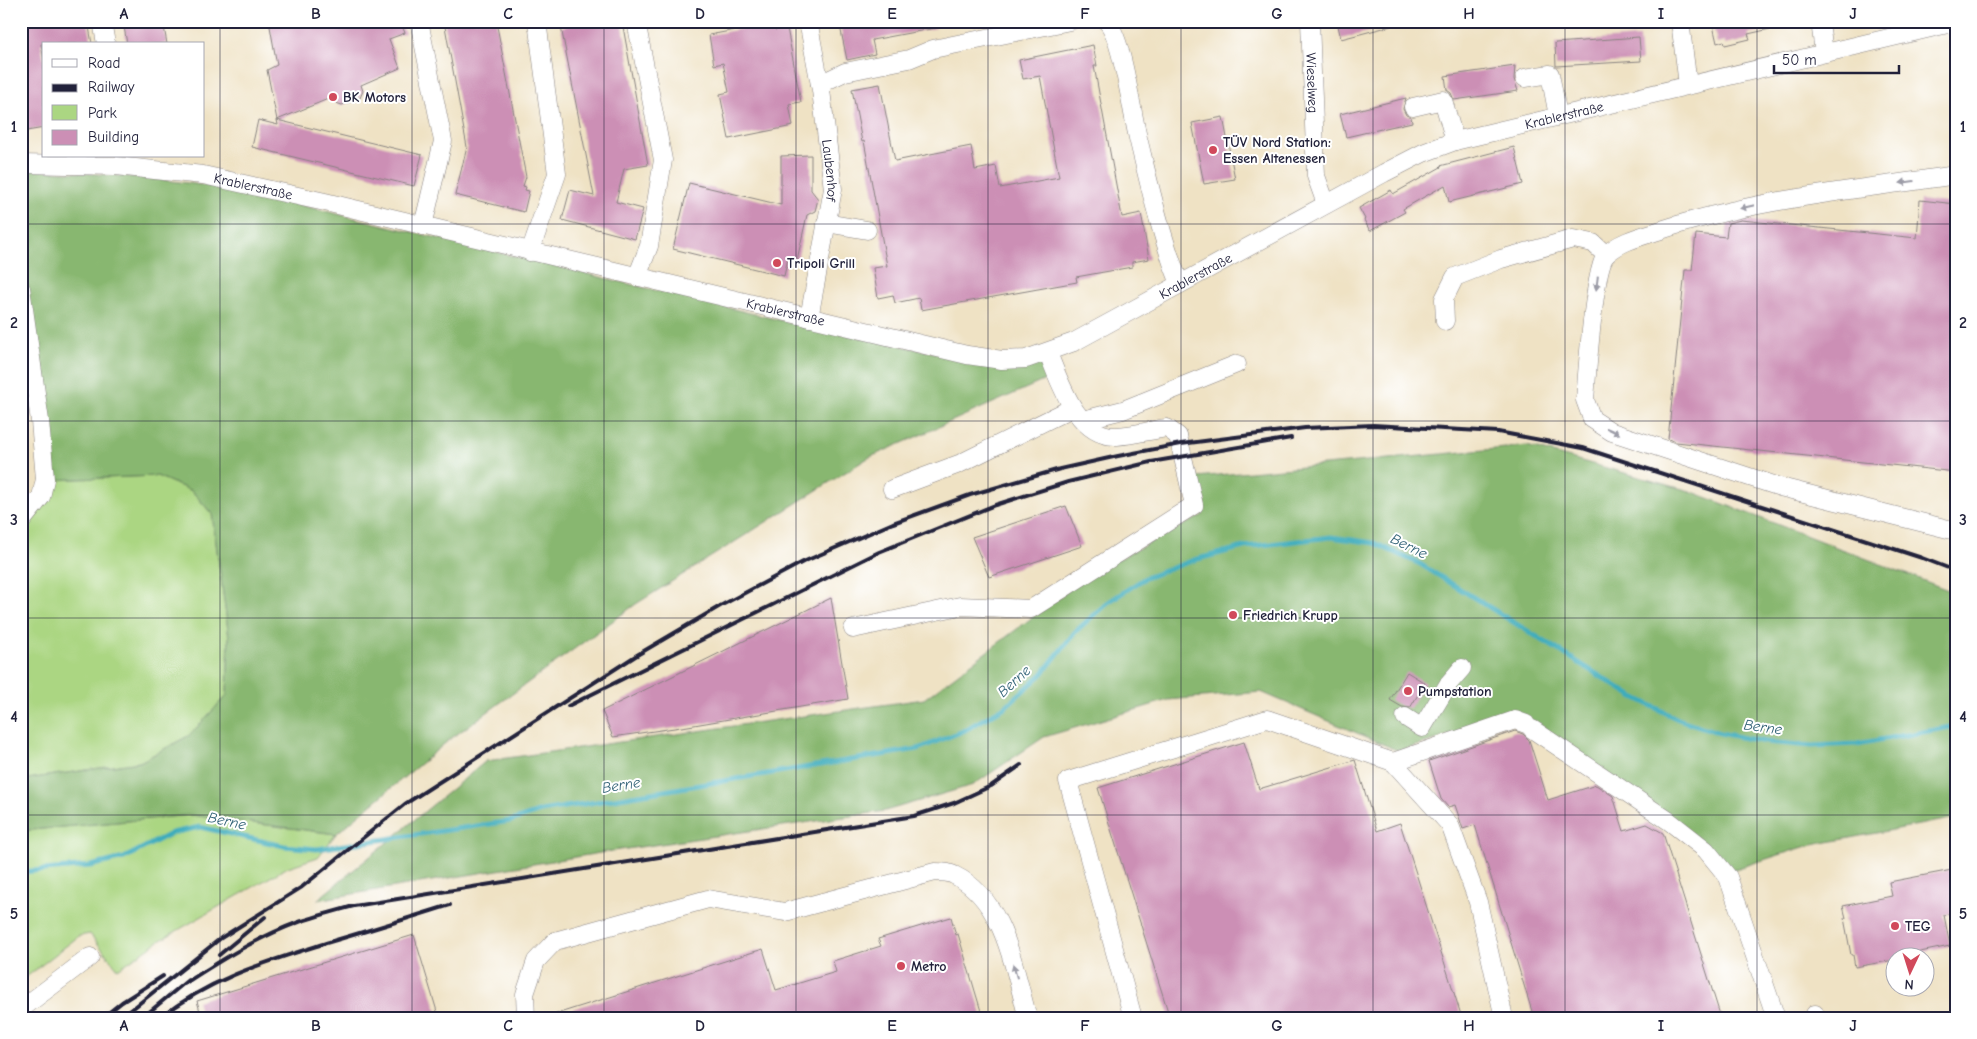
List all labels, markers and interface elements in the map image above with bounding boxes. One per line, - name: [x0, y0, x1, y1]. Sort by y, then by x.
- text: A: [120, 5, 129, 23]
- text: B: [311, 5, 321, 23]
- text: C: [503, 5, 513, 23]
- text: D: [695, 5, 705, 23]
- text: E: [887, 5, 897, 23]
- text: F: [1080, 5, 1090, 23]
- text: G: [1271, 5, 1283, 23]
- text: H: [1463, 5, 1475, 23]
- text: I: [1658, 5, 1664, 23]
- text: J: [1849, 5, 1857, 23]
- legend: [42, 42, 205, 158]
- scale bar: [1774, 42, 1900, 74]
- text: 50 m: [1782, 51, 1817, 69]
- street label: Wieselweg: [1303, 52, 1322, 114]
- text: Road: [88, 54, 120, 72]
- text: Railway: [88, 78, 135, 96]
- place label: BK Motors: [343, 89, 406, 106]
- marker: BK Motors: [327, 91, 339, 103]
- street label: Krablerstraße: [1523, 98, 1605, 133]
- text: Park: [88, 104, 117, 122]
- text: 1: [11, 118, 17, 136]
- text: 1: [1960, 118, 1966, 136]
- text: Building: [88, 128, 139, 146]
- place label: TÜV Nord Station: Essen Altenessen: [1223, 134, 1331, 167]
- street label: Laubenhof: [819, 138, 842, 204]
- marker: TÜV Nord Station: Essen Altenessen: [1207, 144, 1219, 156]
- street label: Krablerstraße: [212, 169, 294, 203]
- one-way arrow: [1899, 178, 1915, 186]
- one-way arrow: [1740, 203, 1755, 211]
- street label: Krablerstraße: [1156, 249, 1235, 302]
- place label: Tripoli Grill: [787, 255, 855, 272]
- marker: Tripoli Grill: [771, 257, 783, 269]
- one-way arrow: [1593, 276, 1601, 292]
- street label: Krablerstraße: [745, 294, 827, 329]
- text: 2: [10, 314, 18, 332]
- text: 2: [1959, 314, 1967, 332]
- one-way arrow: [1606, 427, 1621, 436]
- text: 3: [10, 511, 18, 529]
- text: 3: [1959, 511, 1967, 529]
- water label: Berne: [1388, 529, 1431, 563]
- place label: Friedrich Krupp: [1243, 607, 1338, 624]
- marker: Friedrich Krupp: [1227, 609, 1239, 621]
- water label: Berne: [994, 661, 1035, 701]
- place label: Pumpstation: [1418, 683, 1492, 700]
- marker: Pumpstation: [1402, 685, 1414, 697]
- text: 4: [10, 708, 18, 726]
- text: 4: [1959, 708, 1967, 726]
- water label: Berne: [1743, 715, 1784, 739]
- water label: Berne: [600, 773, 642, 797]
- water label: Berne: [206, 808, 248, 834]
- text: 5: [10, 905, 18, 923]
- text: 5: [1959, 905, 1967, 923]
- place label: TEG: [1905, 918, 1931, 935]
- marker: TEG: [1889, 920, 1901, 932]
- north arrow: [1884, 946, 1934, 996]
- place label: Metro: [911, 958, 946, 975]
- marker: Metro: [895, 960, 907, 972]
- one-way arrow: [1010, 964, 1018, 979]
- text: N: [1904, 976, 1914, 993]
- text: A: [120, 1017, 129, 1035]
- text: B: [311, 1017, 321, 1035]
- text: C: [503, 1017, 513, 1035]
- text: D: [695, 1017, 705, 1035]
- text: E: [887, 1017, 897, 1035]
- text: F: [1080, 1017, 1090, 1035]
- text: G: [1271, 1017, 1283, 1035]
- text: H: [1463, 1017, 1475, 1035]
- text: I: [1658, 1017, 1664, 1035]
- text: J: [1849, 1017, 1857, 1035]

